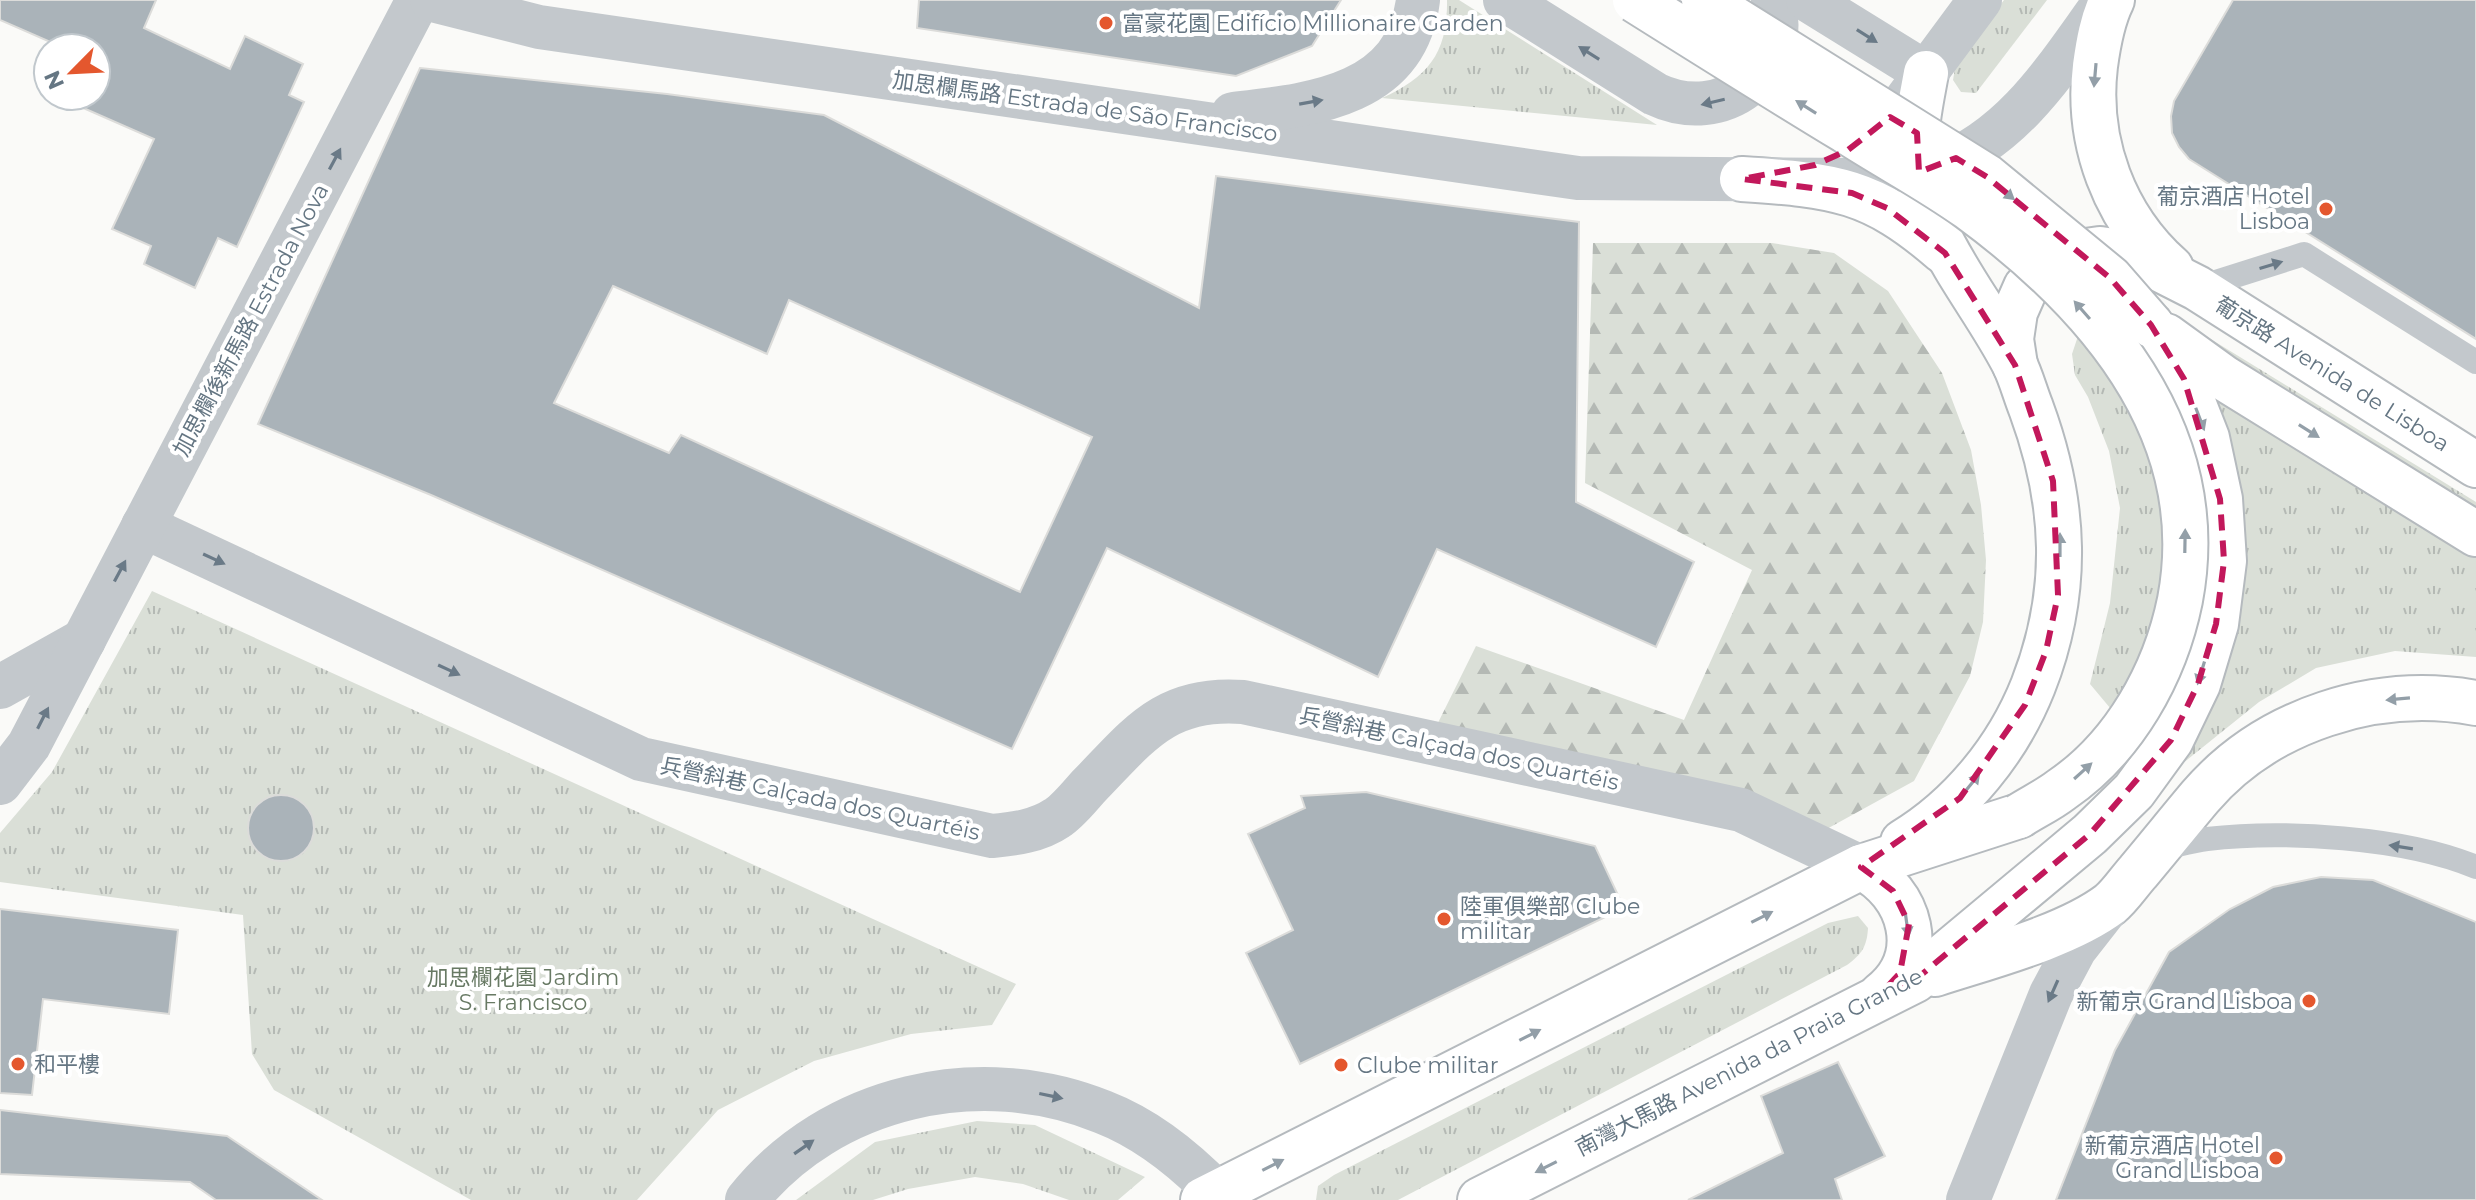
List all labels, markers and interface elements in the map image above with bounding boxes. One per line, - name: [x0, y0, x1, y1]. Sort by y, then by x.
- place label: 富豪花園 Edifício Millionaire Garden: [1122, 10, 1504, 37]
- marker: 富豪花園 Edifício Millionaire Garden: [1097, 14, 1115, 32]
- one-way arrow: [1856, 29, 1878, 43]
- north arrow: [32, 32, 112, 112]
- one-way arrow: [1578, 46, 1600, 60]
- one-way arrow: [2088, 63, 2101, 88]
- text: N: [38, 66, 70, 94]
- street label: 加思欄馬路 Estrada de São Francisco: [891, 67, 1279, 147]
- one-way arrow: [1299, 96, 1324, 108]
- one-way arrow: [1700, 96, 1725, 109]
- one-way arrow: [1795, 100, 1817, 114]
- one-way arrow: [329, 148, 342, 171]
- street label: 加思欄後新馬路 Estrada Nova: [168, 179, 334, 461]
- one-way arrow: [1995, 183, 2015, 200]
- place label: 葡京酒店 Hotel Lisboa: [2157, 183, 2310, 235]
- marker: 葡京酒店 Hotel Lisboa: [2317, 200, 2335, 218]
- one-way arrow: [2259, 258, 2283, 270]
- street label: 葡京路 Avenida de Lisboa: [2210, 291, 2454, 457]
- one-way arrow: [2074, 300, 2091, 320]
- one-way arrow: [2194, 407, 2207, 431]
- one-way arrow: [2298, 423, 2320, 437]
- one-way arrow: [2179, 528, 2191, 553]
- one-way arrow: [2054, 532, 2066, 557]
- one-way arrow: [202, 552, 226, 566]
- one-way arrow: [114, 559, 127, 582]
- one-way arrow: [2194, 662, 2207, 686]
- one-way arrow: [438, 663, 461, 676]
- one-way arrow: [2385, 693, 2410, 706]
- street label: 兵營斜巷 Calçada dos Quartéis: [1297, 702, 1622, 796]
- one-way arrow: [36, 706, 49, 729]
- street label: 兵營斜巷 Calçada dos Quartéis: [658, 752, 983, 846]
- one-way arrow: [2073, 763, 2093, 780]
- one-way arrow: [1963, 773, 1980, 793]
- one-way arrow: [2388, 840, 2413, 853]
- place label: 陸軍俱樂部 Clube militar: [1460, 893, 1640, 945]
- marker: 陸軍俱樂部 Clube militar: [1435, 910, 1453, 928]
- one-way arrow: [1750, 911, 1773, 924]
- one-way arrow: [1901, 912, 1914, 937]
- street label: 南灣大馬路 Avenida da Praia Grande: [1571, 962, 1927, 1162]
- park label: 加思欄花園 Jardim S. Francisco: [427, 964, 619, 1016]
- one-way arrow: [2046, 979, 2059, 1002]
- place label: 新葡京 Grand Lisboa: [2077, 988, 2293, 1015]
- marker: 新葡京 Grand Lisboa: [2300, 992, 2318, 1010]
- one-way arrow: [1518, 1028, 1541, 1042]
- place label: 和平樓: [34, 1051, 100, 1078]
- place label: Clube militar: [1357, 1052, 1498, 1079]
- marker: 和平樓: [9, 1055, 27, 1073]
- marker: Clube militar: [1332, 1056, 1350, 1074]
- one-way arrow: [1038, 1090, 1063, 1103]
- place label: 新葡京酒店 Hotel Grand Lisboa: [2085, 1132, 2260, 1184]
- one-way arrow: [793, 1140, 814, 1155]
- marker: 新葡京酒店 Hotel Grand Lisboa: [2267, 1149, 2285, 1167]
- one-way arrow: [1262, 1158, 1285, 1172]
- one-way arrow: [1534, 1160, 1557, 1173]

